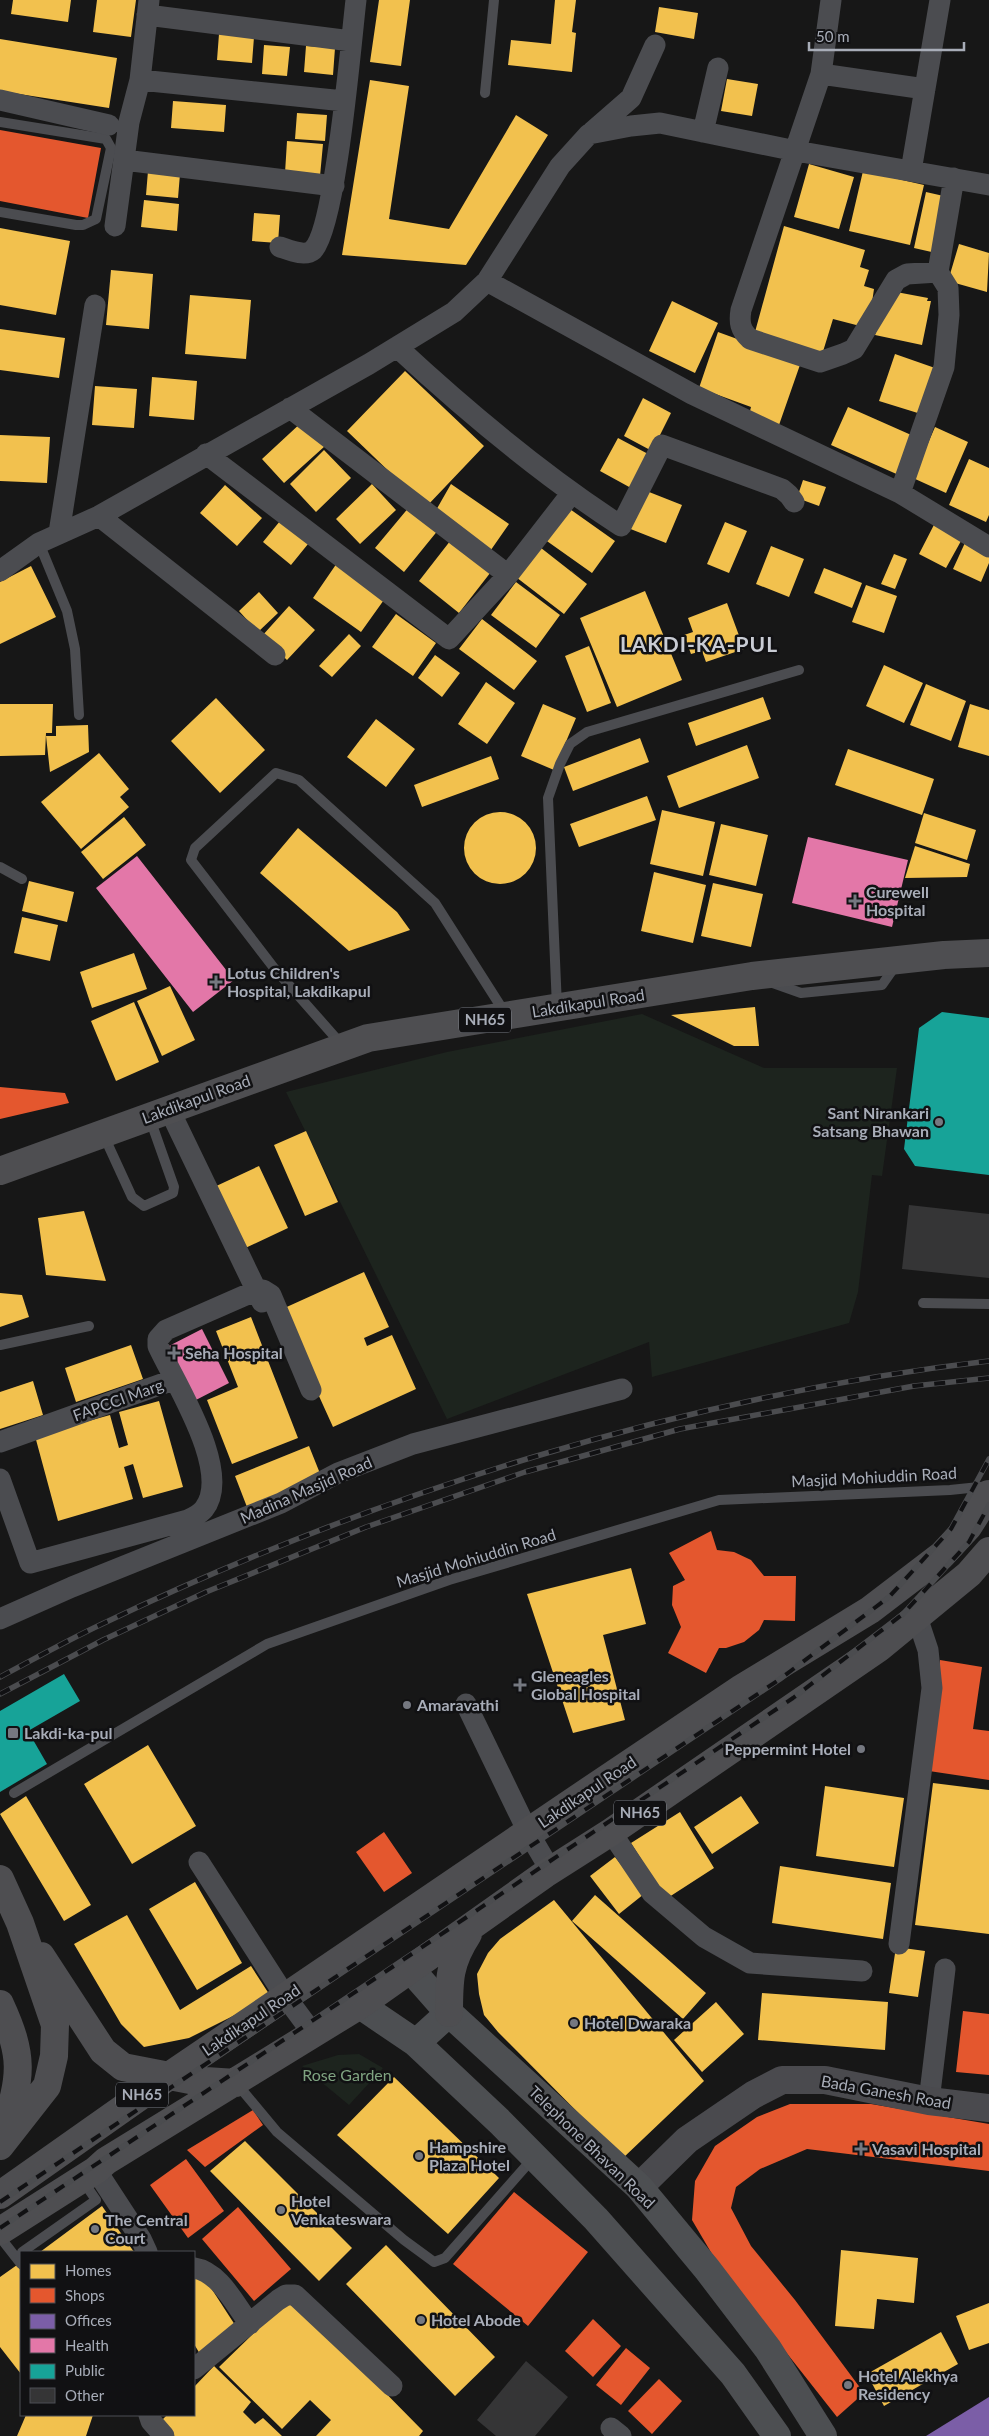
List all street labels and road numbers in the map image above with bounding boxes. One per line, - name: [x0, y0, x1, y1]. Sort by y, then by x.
- street label: Lakdikapul Road: [530, 984, 646, 1021]
- road number: NH65: [459, 1008, 511, 1032]
- street label: Lakdikapul Road: [139, 1070, 253, 1127]
- street label: FAPCCI Marg: [70, 1374, 166, 1425]
- street label: Madina Masjid Road: [237, 1452, 375, 1527]
- street label: Masjid Mohiuddin Road: [791, 1463, 957, 1490]
- street label: Masjid Mohiuddin Road: [394, 1524, 558, 1591]
- street label: Lakdikapul Road: [534, 1752, 639, 1831]
- road number: NH65: [614, 1800, 666, 1826]
- street label: Lakdikapul Road: [198, 1980, 303, 2059]
- street label: Bada Ganesh Road: [820, 2071, 953, 2112]
- street label: Telephone Bhavan Road: [525, 2081, 659, 2212]
- road number: NH65: [116, 2082, 168, 2108]

